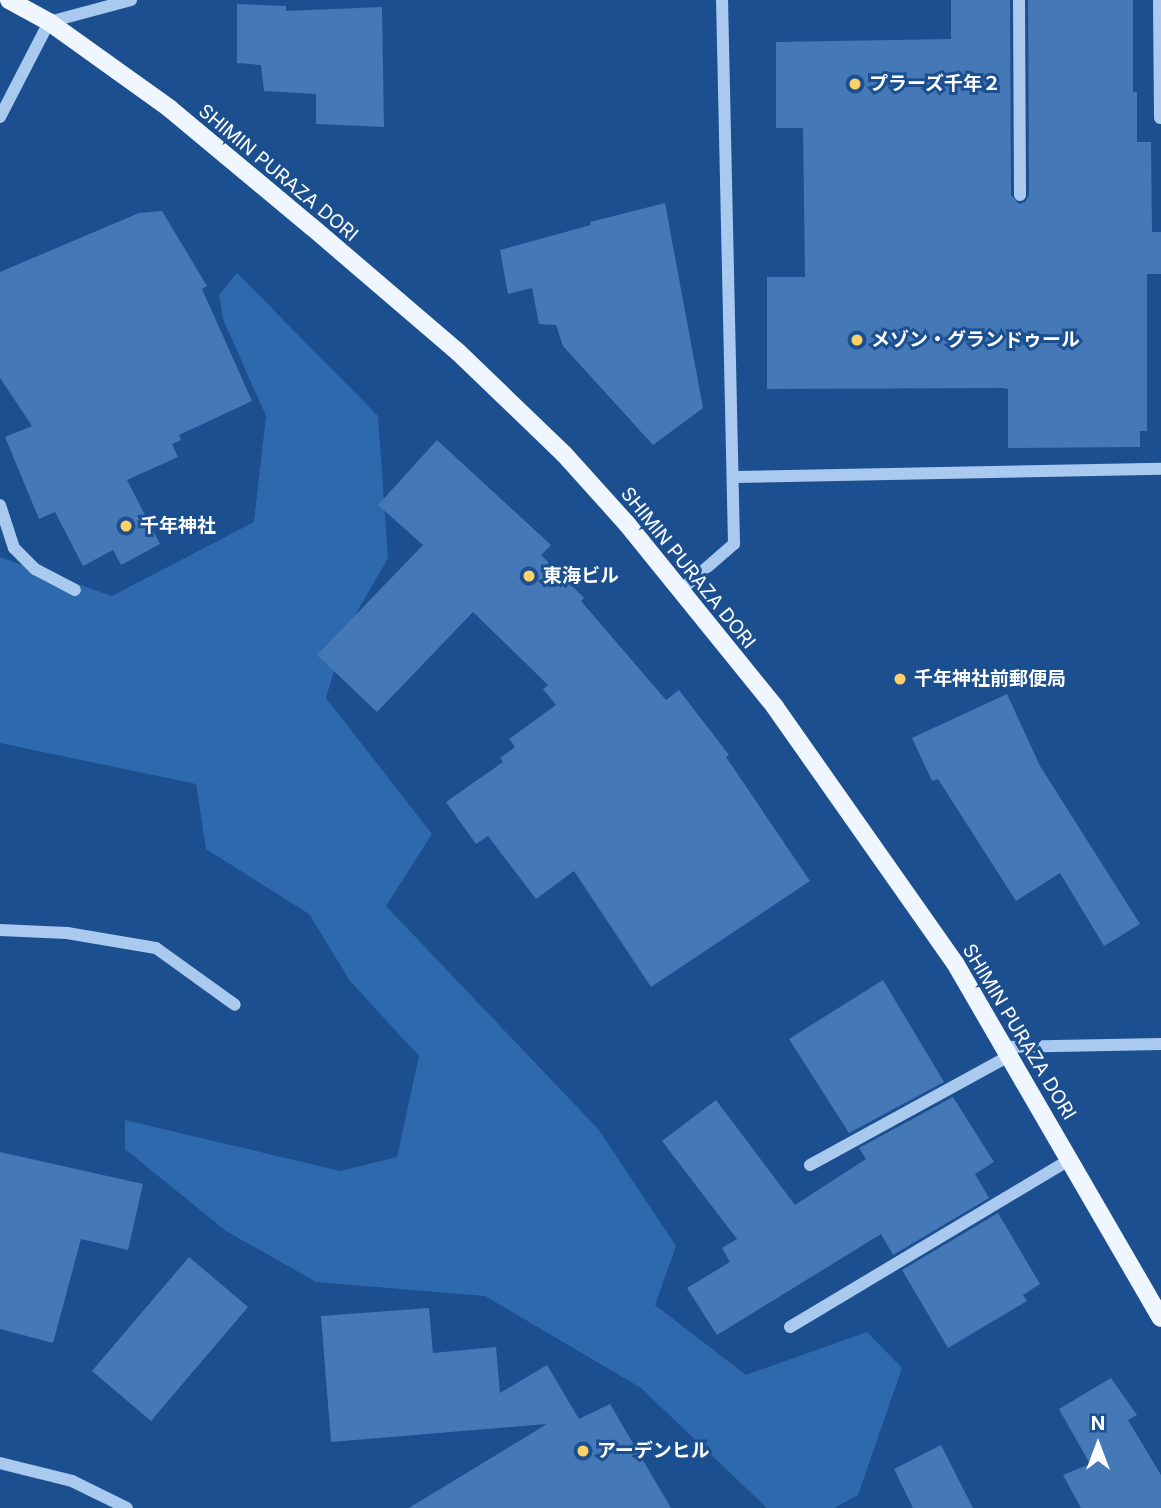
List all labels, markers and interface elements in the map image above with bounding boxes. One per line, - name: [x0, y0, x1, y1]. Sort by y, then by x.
- place label: プラーズ千年２: [869, 73, 1002, 95]
- marker: プラーズ千年２: [847, 76, 863, 92]
- street label: SHIMIN PURAZA DORI: [194, 100, 362, 246]
- place label: メゾン・グランドゥール: [871, 329, 1080, 351]
- marker: メゾン・グランドゥール: [849, 332, 865, 348]
- street label: SHIMIN PURAZA DORI: [616, 483, 760, 653]
- place label: 千年神社: [140, 515, 216, 537]
- marker: 千年神社: [118, 518, 134, 534]
- place label: 東海ビル: [543, 565, 619, 587]
- marker: 東海ビル: [521, 568, 537, 584]
- place label: 千年神社前郵便局: [914, 668, 1066, 690]
- marker: 千年神社前郵便局: [892, 671, 908, 687]
- street label: SHIMIN PURAZA DORI: [957, 940, 1081, 1124]
- north arrow: [1063, 1410, 1133, 1480]
- text: N: [1091, 1412, 1105, 1435]
- place label: アーデンヒル: [597, 1440, 710, 1462]
- marker: アーデンヒル: [575, 1443, 591, 1459]

